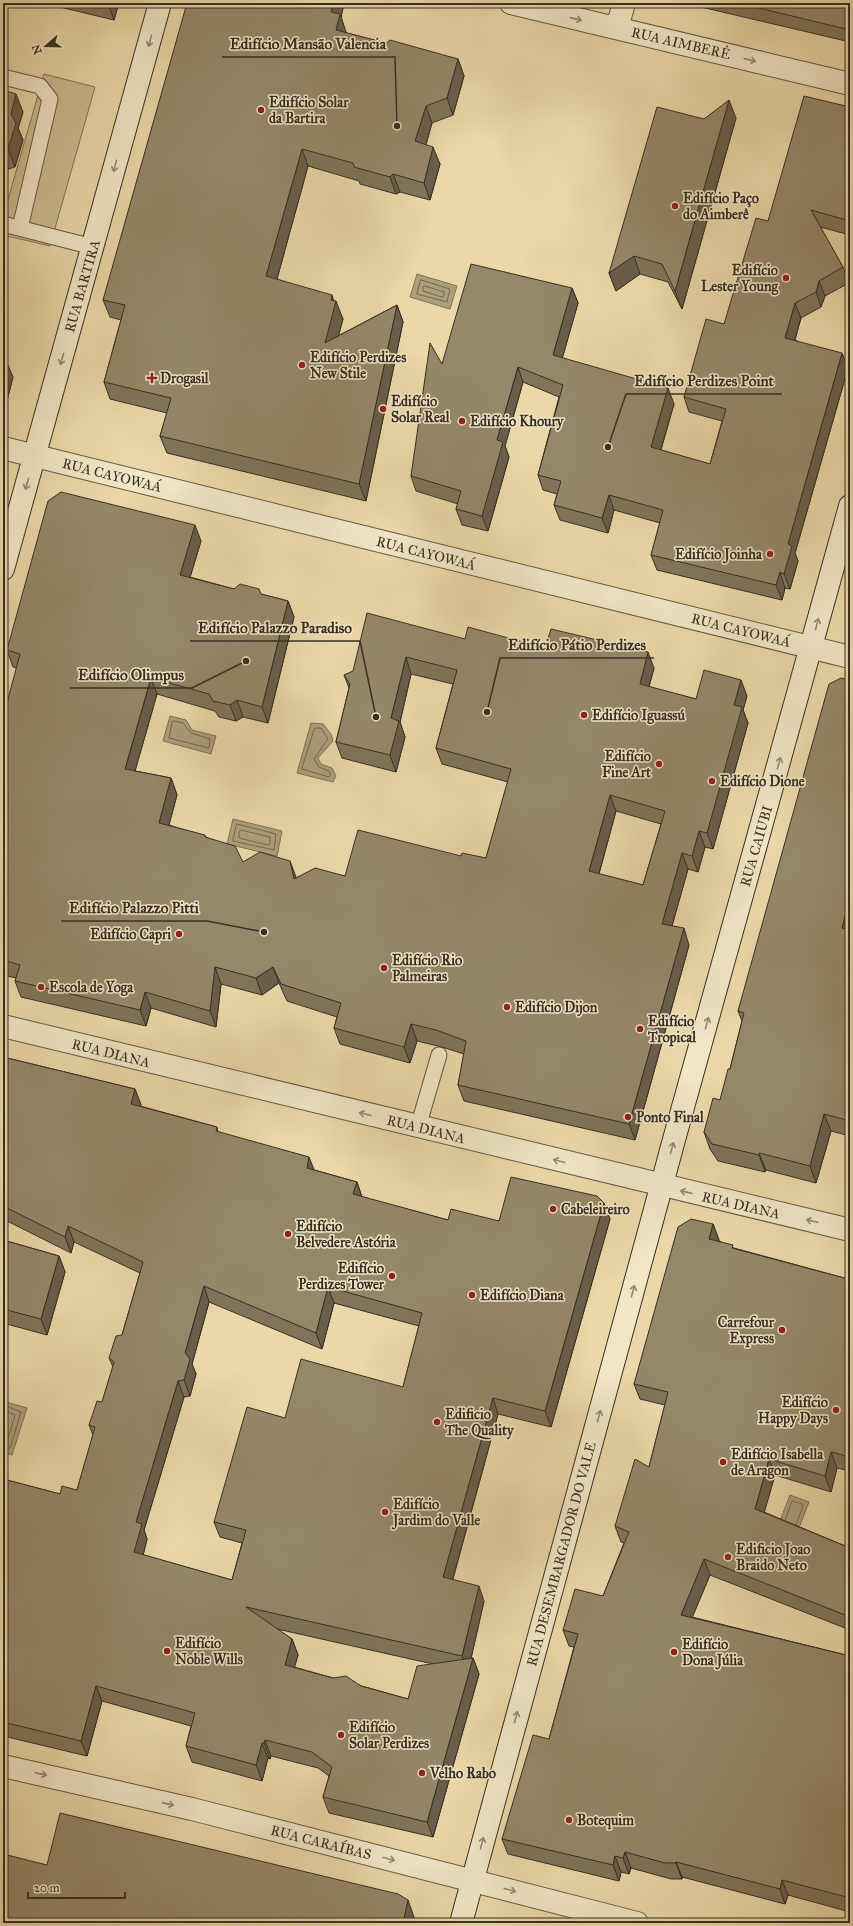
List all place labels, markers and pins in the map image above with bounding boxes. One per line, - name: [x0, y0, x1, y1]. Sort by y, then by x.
- callout: Edifício Mansão Valencia: [222, 30, 395, 57]
- place label: Edifício Solar da Bartira: [269, 94, 349, 127]
- marker: Edifício Solar da Bartira: [256, 105, 266, 115]
- place label: Edifício Paço do Aimberê: [683, 190, 759, 223]
- marker: Edifício Paço do Aimberê: [670, 201, 680, 211]
- place label: Edifício Lester Young: [701, 262, 778, 296]
- marker: Edifício Lester Young: [781, 273, 791, 283]
- place label: Edifício Perdizes New Stile: [310, 349, 406, 382]
- marker: Edifício Perdizes New Stile: [297, 360, 307, 370]
- callout: Edifício Perdizes Point: [626, 367, 782, 394]
- place label: Drogasil: [160, 370, 210, 388]
- marker: Drogasil: [147, 373, 157, 383]
- place label: Edifício Solar Real: [391, 393, 451, 426]
- marker: Edifício Solar Real: [378, 404, 388, 414]
- place label: Edifício Khoury: [470, 413, 565, 431]
- marker: Edifício Khoury: [457, 416, 467, 426]
- place label: Edifício Joinha: [675, 546, 763, 564]
- marker: Edifício Joinha: [765, 549, 775, 559]
- callout: Edifício Palazzo Paradiso: [190, 614, 360, 641]
- callout: Edifício Pátio Perdizes: [500, 631, 654, 658]
- callout: Edifício Olimpus: [70, 661, 192, 688]
- place label: Edifício Iguassú: [592, 707, 685, 725]
- marker: Edifício Iguassú: [579, 710, 589, 720]
- place label: Edifício Fine Art: [602, 748, 651, 781]
- marker: Edifício Fine Art: [654, 759, 664, 769]
- place label: Edifício Dione: [720, 773, 805, 790]
- marker: Edifício Dione: [707, 776, 717, 786]
- callout: Edifício Palazzo Pitti: [61, 894, 207, 921]
- place label: Edifício Capri: [90, 926, 171, 944]
- marker: Edifício Capri: [174, 929, 184, 939]
- place label: Edifício Rio Palmeiras: [392, 952, 462, 985]
- marker: Edifício Rio Palmeiras: [379, 963, 389, 973]
- place label: Escola de Yoga: [49, 979, 134, 997]
- marker: Escola de Yoga: [36, 982, 46, 992]
- place label: Edifício Dijon: [515, 999, 598, 1017]
- marker: Edifício Dijon: [502, 1002, 512, 1012]
- place label: Edifício Tropical: [647, 1013, 697, 1047]
- marker: Edifício Tropical: [635, 1024, 645, 1034]
- place label: Ponto Final: [636, 1109, 705, 1126]
- marker: Ponto Final: [623, 1112, 633, 1122]
- place label: Cabeleireiro: [561, 1201, 630, 1218]
- marker: Cabeleireiro: [548, 1204, 558, 1214]
- place label: Edifício Belvedere Astória: [296, 1218, 397, 1251]
- marker: Edifício Belvedere Astória: [283, 1229, 293, 1239]
- place label: Edifício Perdizes Tower: [298, 1260, 385, 1293]
- marker: Edifício Perdizes Tower: [387, 1271, 397, 1281]
- place label: Edifício Diana: [480, 1287, 565, 1304]
- marker: Edifício Diana: [467, 1290, 477, 1300]
- place label: Carrefour Express: [718, 1314, 775, 1348]
- marker: Carrefour Express: [777, 1325, 787, 1335]
- place label: Edifício Happy Days: [758, 1394, 828, 1428]
- marker: Edifício Happy Days: [831, 1405, 841, 1415]
- place label: Edificio The Quality: [444, 1406, 515, 1440]
- marker: Edificio The Quality: [432, 1417, 442, 1427]
- place label: Edifício Isabella de Aragon: [731, 1446, 824, 1480]
- marker: Edifício Isabella de Aragon: [718, 1457, 728, 1467]
- place label: Edifício Jardim do Valle: [391, 1496, 480, 1530]
- marker: Edifício Jardim do Valle: [380, 1507, 390, 1517]
- place label: Edificio Joao Braido Neto: [736, 1541, 810, 1574]
- marker: Edificio Joao Braido Neto: [723, 1552, 733, 1562]
- place label: Edifício Noble Wills: [175, 1635, 243, 1668]
- place label: Edifício Dona Júlia: [682, 1636, 744, 1670]
- marker: Edifício Noble Wills: [162, 1646, 172, 1656]
- marker: Edifício Dona Júlia: [669, 1647, 679, 1657]
- place label: Edifício Solar Perdizes: [349, 1719, 429, 1752]
- marker: Edifício Solar Perdizes: [336, 1730, 346, 1740]
- place label: Velho Rabo: [429, 1765, 496, 1782]
- marker: Velho Rabo: [417, 1768, 427, 1778]
- place label: Botequim: [577, 1812, 634, 1830]
- marker: Botequim: [564, 1815, 574, 1825]

